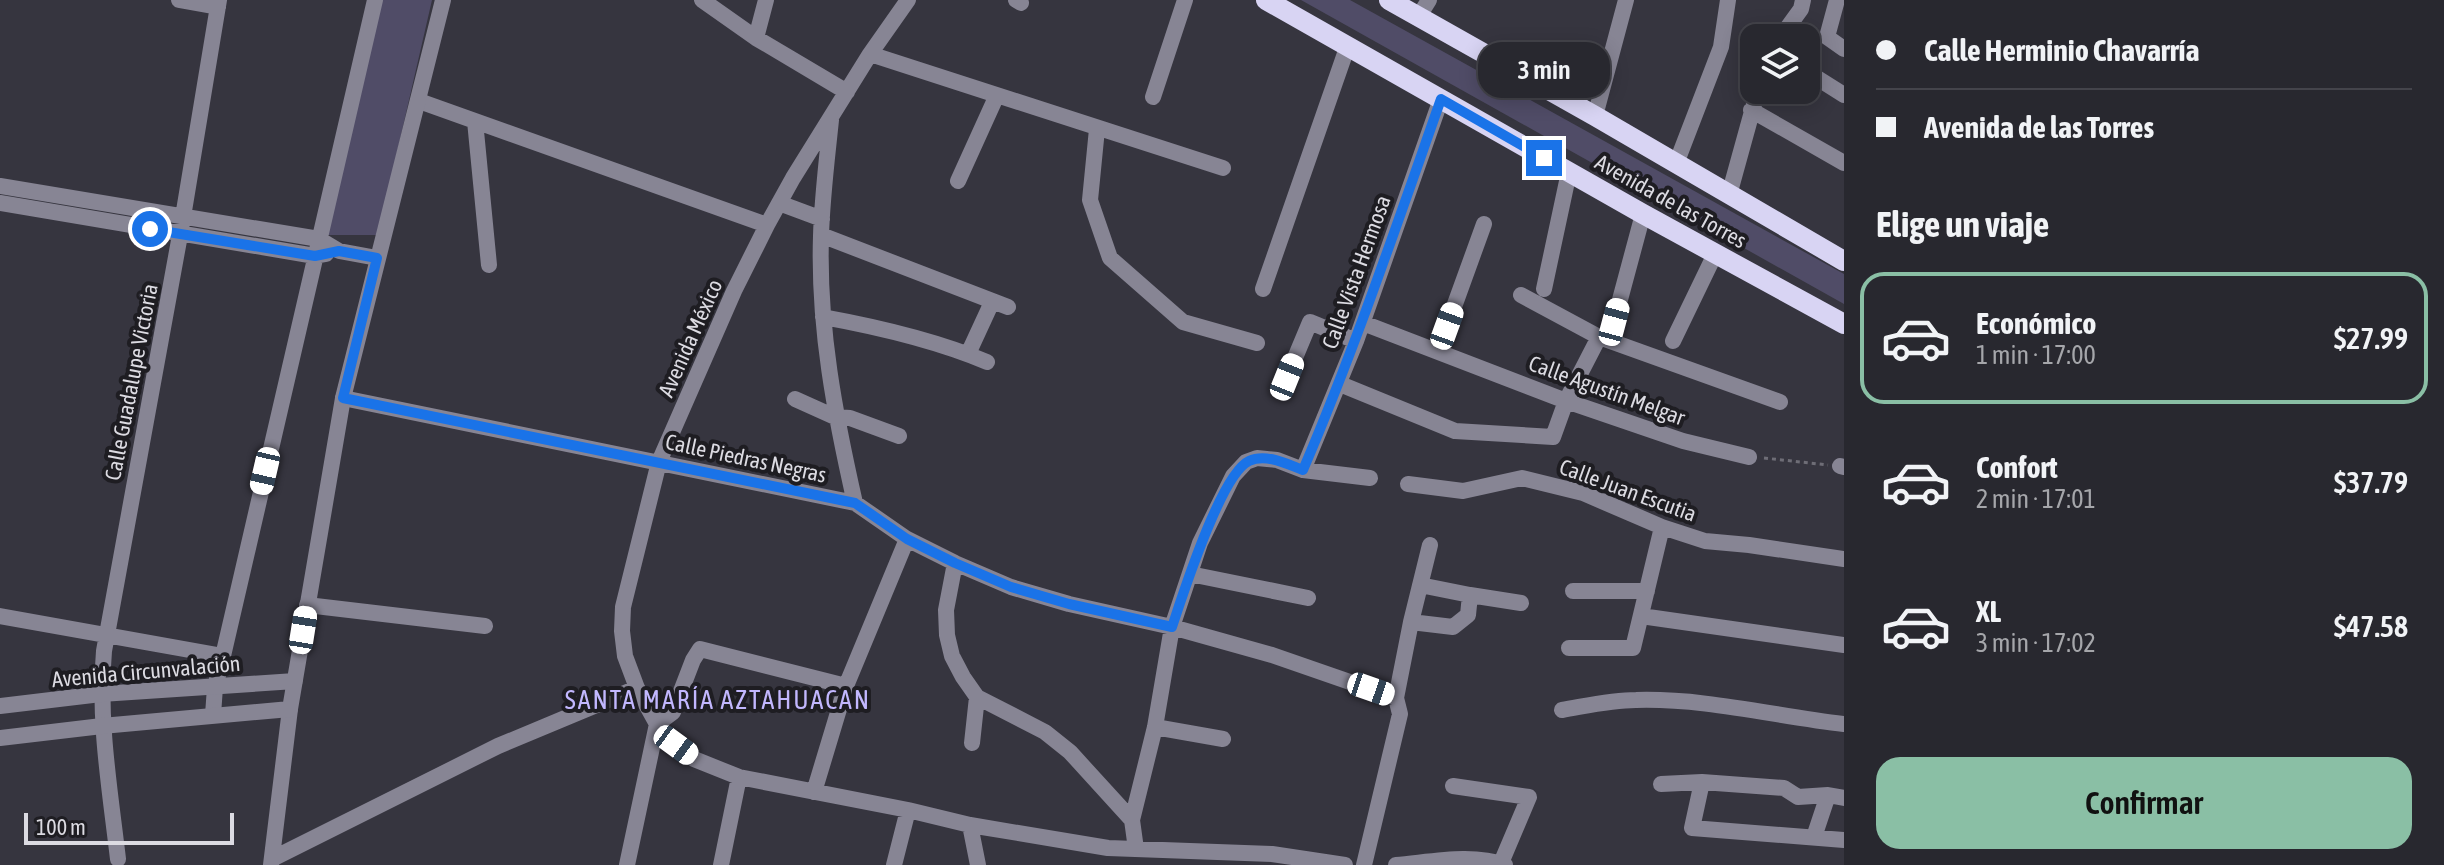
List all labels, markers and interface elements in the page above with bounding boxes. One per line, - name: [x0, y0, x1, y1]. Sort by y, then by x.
- map controls: [1740, 24, 1820, 104]
- button: layers: [1740, 24, 1820, 104]
- text: Calle Herminio Chavarría: [1924, 33, 2199, 67]
- callout: 3 min: [1478, 42, 1610, 98]
- text: 3 min: [1517, 55, 1571, 85]
- text: Avenida de las Torres: [1924, 110, 2154, 144]
- route end: [1526, 140, 1562, 176]
- street label: Avenida de las Torres: [1591, 149, 1751, 253]
- street label: Calle Vista Hermosa: [1316, 192, 1396, 352]
- text: Elige un viaje: [1876, 203, 2049, 245]
- route start: [132, 211, 168, 247]
- street label: Avenida México: [653, 275, 727, 401]
- street label: Calle Guadalupe Victoria: [99, 281, 163, 483]
- car: [1596, 296, 1632, 348]
- car: [1428, 299, 1466, 353]
- icon: car: [1880, 302, 1952, 374]
- text: Económico: [1976, 306, 2096, 340]
- text: $27.99: [2334, 321, 2408, 355]
- text: 1 min · 17:00: [1976, 340, 2096, 370]
- car: [1267, 350, 1307, 404]
- street label: Calle Agustín Melgar: [1525, 350, 1689, 430]
- street label: Calle Piedras Negras: [663, 428, 829, 488]
- car: [248, 445, 282, 497]
- icon: car: [1880, 446, 1952, 518]
- text: Confort: [1976, 450, 2058, 484]
- street label: Calle Juan Escutia: [1556, 453, 1700, 527]
- text: $37.79: [2334, 465, 2408, 499]
- text: 2 min · 17:01: [1976, 484, 2096, 514]
- icon: car: [1880, 590, 1952, 662]
- text: XL: [1976, 594, 2001, 628]
- car: [287, 604, 319, 656]
- text: $47.58: [2334, 609, 2408, 643]
- text: 3 min · 17:02: [1976, 628, 2096, 658]
- street label: Avenida Circunvalación: [51, 650, 241, 692]
- car: [1344, 670, 1398, 708]
- district label: SANTA MARÍA AZTAHUACAN: [565, 685, 871, 715]
- car: [650, 721, 702, 769]
- button: Confirmar: [1876, 757, 2412, 849]
- scale bar: [24, 809, 234, 845]
- text: 100 m: [36, 814, 86, 840]

